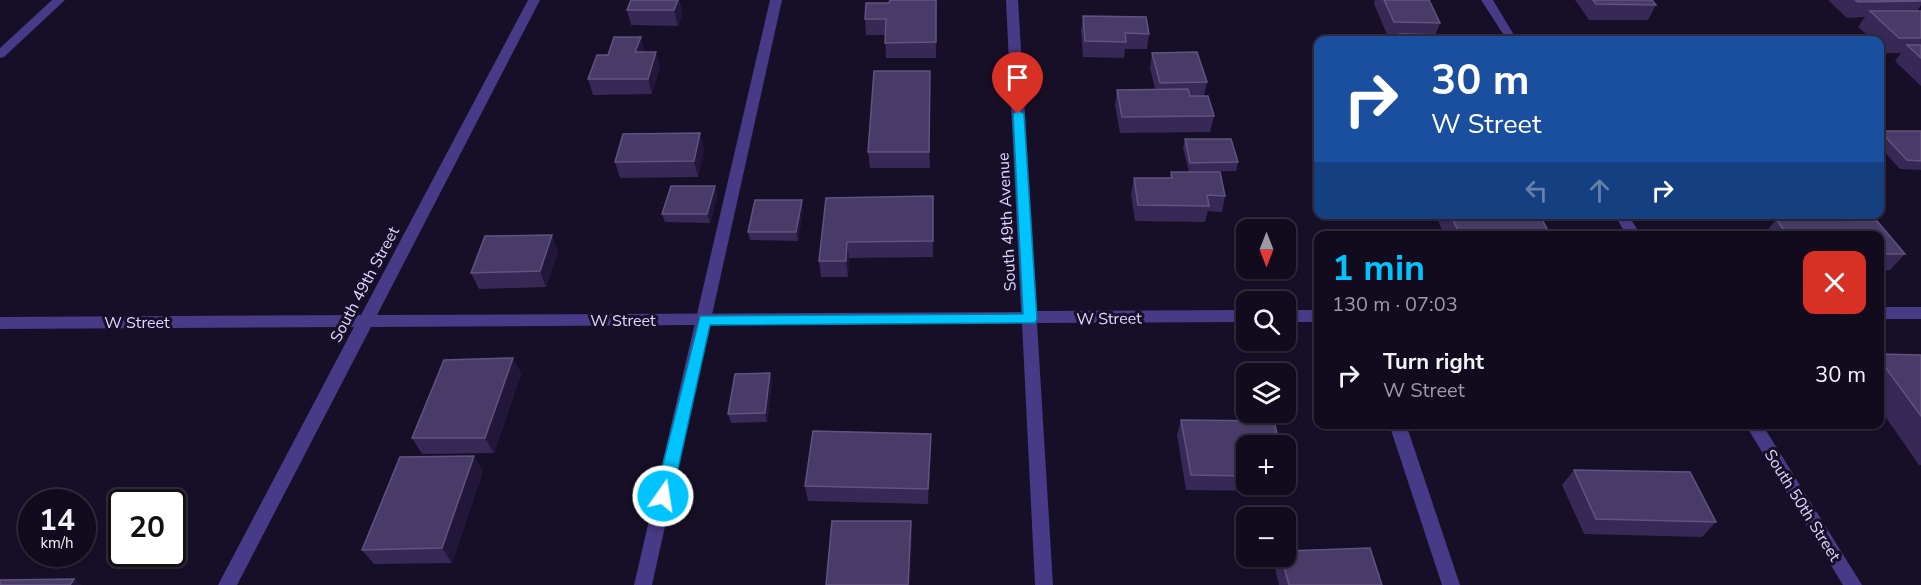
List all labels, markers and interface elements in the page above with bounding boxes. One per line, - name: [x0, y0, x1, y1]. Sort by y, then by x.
- pin: [992, 52, 1043, 114]
- text: 30 m: [1431, 52, 1530, 109]
- icon: right: [1332, 60, 1410, 138]
- icon: arrive: [1001, 61, 1034, 94]
- text: W Street: [1431, 106, 1541, 143]
- street label: South 49th Avenue: [992, 152, 1022, 292]
- icon: left: [1520, 174, 1553, 207]
- icon: ahead: [1583, 174, 1616, 207]
- icon: right: [1646, 174, 1679, 207]
- north arrow: [1236, 219, 1296, 279]
- map controls: [1236, 219, 1296, 567]
- street label: South 49th Street: [325, 222, 405, 346]
- text: 1 min: [1332, 244, 1425, 293]
- button: close: [1803, 251, 1866, 314]
- button: search: [1236, 291, 1296, 351]
- text: 130 m · 07:03: [1332, 291, 1458, 318]
- street label: W Street: [1076, 307, 1142, 331]
- street label: W Street: [590, 310, 656, 332]
- street label: W Street: [104, 312, 170, 334]
- text: Turn right: [1383, 347, 1484, 377]
- icon: right: [1332, 359, 1365, 392]
- text: 30 m: [1815, 360, 1866, 390]
- button: layers: [1236, 363, 1296, 423]
- text: W Street: [1383, 377, 1465, 404]
- button: +: [1236, 435, 1296, 495]
- street label: South 50th Street: [1759, 445, 1846, 566]
- position arrow: [631, 464, 695, 528]
- speed limit sign: 20: [108, 489, 186, 567]
- text: 14: [39, 500, 75, 541]
- button: −: [1236, 507, 1296, 567]
- text: km/h: [40, 533, 74, 553]

